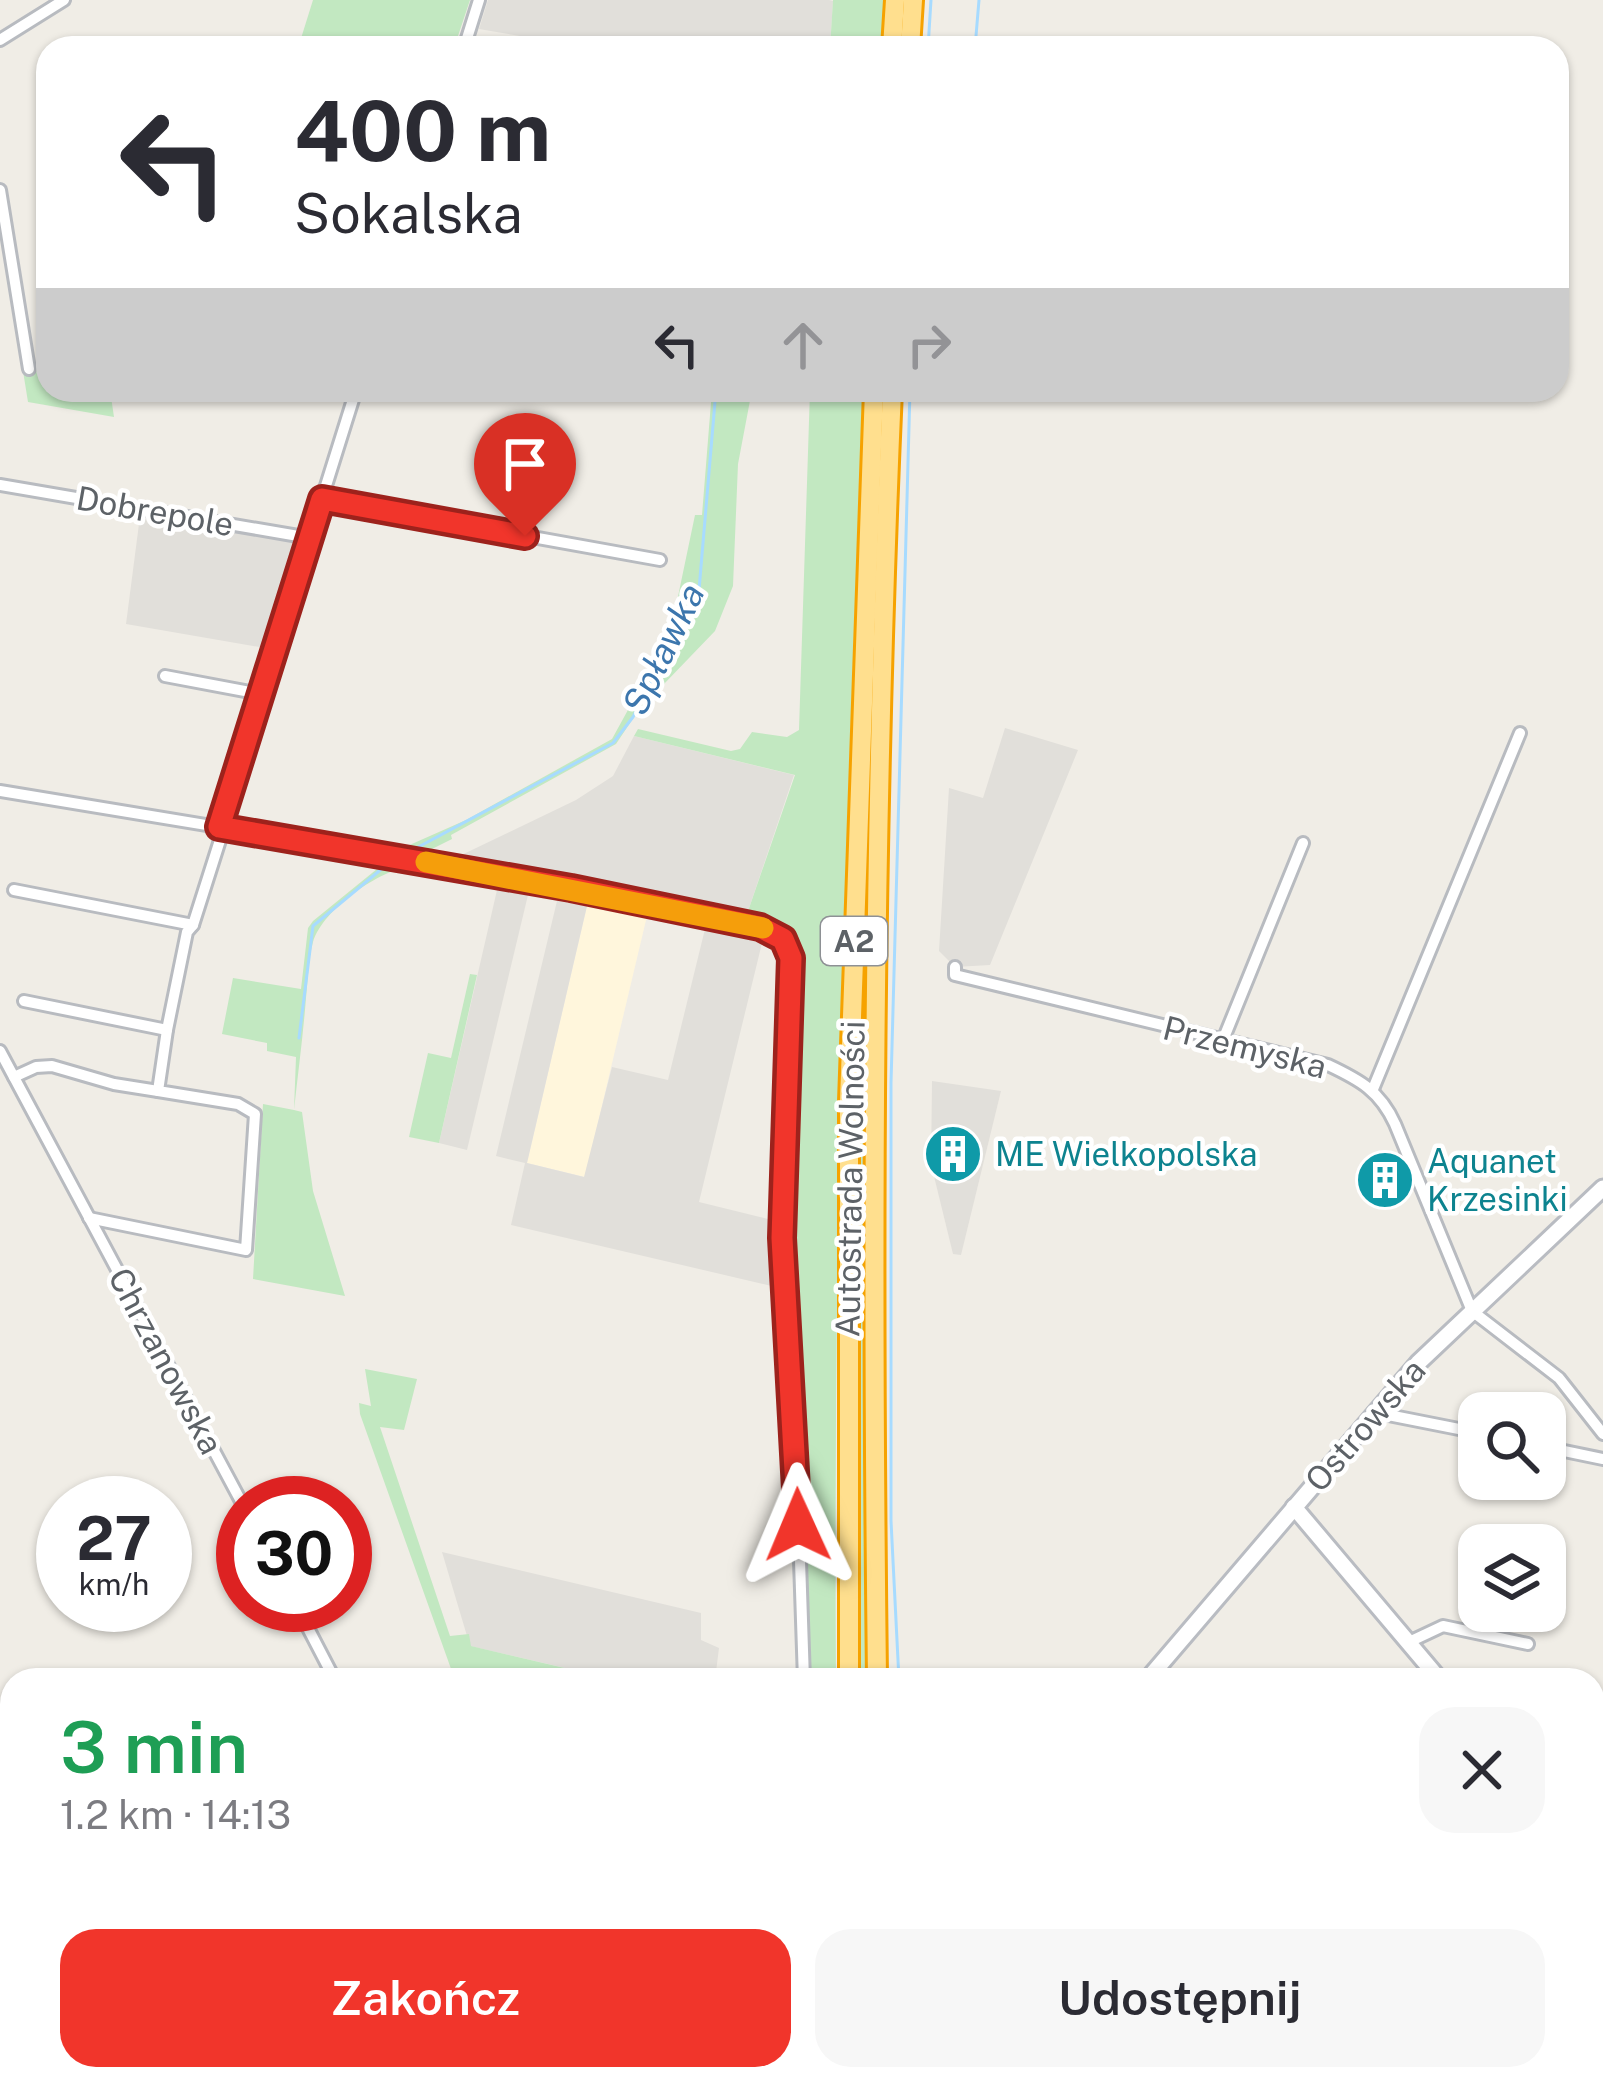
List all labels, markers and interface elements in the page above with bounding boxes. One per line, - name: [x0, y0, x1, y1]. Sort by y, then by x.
- text: 400 m: [294, 81, 551, 180]
- icon: left: [96, 84, 252, 240]
- text: Sokalska: [294, 182, 523, 245]
- icon: left: [644, 312, 710, 378]
- icon: ahead: [770, 312, 836, 378]
- icon: right: [896, 312, 962, 378]
- pin: [474, 413, 576, 536]
- icon: arrive: [492, 431, 558, 497]
- street label: Dobrepole: [74, 479, 236, 543]
- water label: Spławka: [613, 577, 713, 721]
- road number: A2: [821, 917, 887, 965]
- street label: Przemyska: [1159, 1008, 1331, 1086]
- street label: Autostrada Wolności: [828, 1020, 872, 1338]
- building icon: ME Wielkopolska: [922, 1123, 984, 1185]
- place label: ME Wielkopolska: [995, 1135, 1257, 1173]
- place label: Aquanet Krzesinki: [1427, 1142, 1568, 1218]
- building icon: Aquanet Krzesinki: [1354, 1149, 1416, 1211]
- street label: Chrzanowska: [101, 1262, 231, 1460]
- street label: Ostrowska: [1297, 1351, 1433, 1499]
- map controls: [1458, 1392, 1566, 1632]
- button: search: [1458, 1392, 1566, 1500]
- position arrow: [735, 1462, 861, 1588]
- speed limit sign: 30: [216, 1476, 372, 1632]
- text: 27: [76, 1503, 152, 1574]
- button: layers: [1458, 1524, 1566, 1632]
- text: km/h: [79, 1566, 149, 1602]
- text: 3 min: [60, 1705, 248, 1789]
- button: close: [1419, 1707, 1545, 1833]
- text: 1.2 km · 14:13: [60, 1792, 291, 1838]
- button: Zakończ: [60, 1929, 791, 2067]
- button: Udostępnij: [815, 1929, 1545, 2067]

